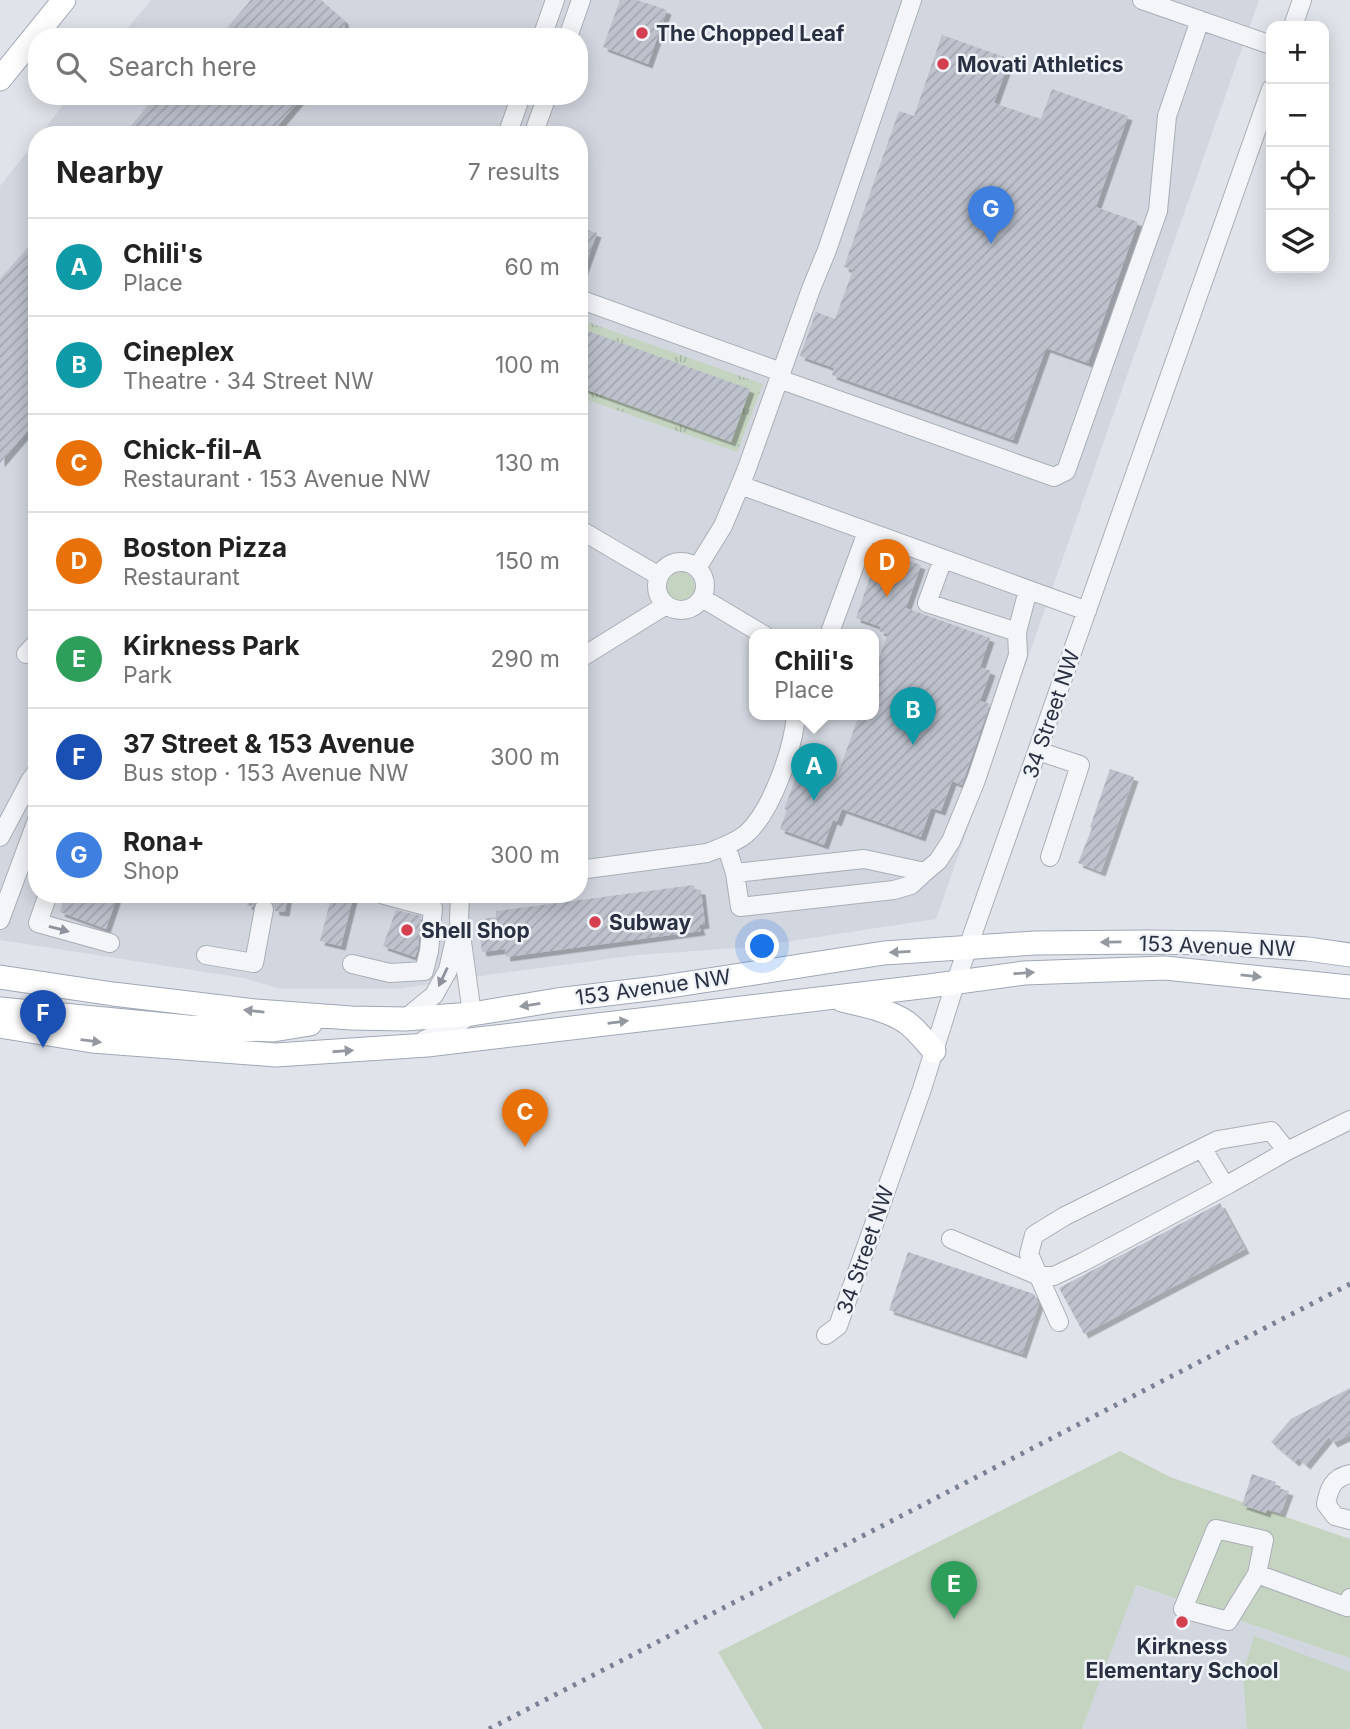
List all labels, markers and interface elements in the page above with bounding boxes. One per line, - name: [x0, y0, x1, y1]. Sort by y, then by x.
- place label: The Chopped Leaf: [656, 21, 845, 46]
- map controls: [1266, 21, 1329, 273]
- button: +: [1266, 21, 1329, 84]
- marker: The Chopped Leaf: [634, 25, 650, 41]
- search box: [28, 28, 588, 105]
- icon: search: [52, 48, 90, 86]
- text: Search here: [108, 51, 257, 82]
- place label: Movati Athletics: [957, 52, 1124, 77]
- marker: Movati Athletics: [935, 56, 951, 72]
- button: −: [1266, 84, 1329, 147]
- button: locate: [1266, 147, 1329, 210]
- text: Nearby: [56, 154, 164, 190]
- text: 7 results: [468, 158, 560, 186]
- pin: G: [968, 186, 1014, 244]
- button: layers: [1266, 210, 1329, 273]
- text: Chili's: [123, 238, 203, 269]
- text: A: [70, 253, 88, 281]
- text: 60 m: [505, 253, 560, 281]
- text: Place: [123, 269, 183, 297]
- text: Cineplex: [123, 336, 234, 367]
- text: B: [71, 351, 87, 379]
- text: 100 m: [495, 351, 560, 379]
- text: Theatre · 34 Street NW: [123, 367, 374, 395]
- text: Chick-fil-A: [123, 434, 262, 465]
- text: C: [70, 449, 88, 477]
- text: 130 m: [495, 449, 560, 477]
- text: Restaurant · 153 Avenue NW: [123, 465, 431, 493]
- text: Boston Pizza: [123, 532, 287, 563]
- pin: D: [864, 539, 910, 597]
- text: D: [71, 547, 87, 575]
- text: 150 m: [496, 547, 560, 575]
- text: Restaurant: [123, 563, 240, 591]
- popup: [749, 629, 879, 720]
- text: Kirkness Park: [123, 630, 300, 661]
- text: E: [72, 645, 86, 673]
- text: 290 m: [491, 645, 560, 673]
- text: Chili's: [774, 645, 854, 676]
- street label: 34 Street NW: [1017, 646, 1085, 781]
- text: Park: [123, 661, 172, 689]
- text: Place: [774, 676, 834, 704]
- pin: B: [890, 687, 936, 745]
- text: 37 Street & 153 Avenue: [123, 728, 415, 759]
- text: F: [72, 743, 86, 771]
- text: 300 m: [490, 743, 560, 771]
- pin: A: [791, 743, 837, 801]
- text: Bus stop · 153 Avenue NW: [123, 759, 408, 787]
- text: Rona+: [123, 826, 205, 857]
- text: G: [70, 841, 88, 869]
- text: 300 m: [490, 841, 560, 869]
- text: Shop: [123, 857, 179, 885]
- place label: Subway: [609, 910, 691, 935]
- marker: Subway: [587, 914, 603, 930]
- place label: Shell Shop: [421, 918, 530, 943]
- marker: Shell Shop: [399, 922, 415, 938]
- one-way arrow: [48, 924, 70, 935]
- your location: [745, 929, 779, 963]
- street label: 153 Avenue NW: [1138, 931, 1296, 961]
- one-way arrow: [1100, 936, 1122, 948]
- one-way arrow: [889, 947, 911, 958]
- street label: 153 Avenue NW: [574, 964, 732, 1010]
- one-way arrow: [437, 966, 448, 987]
- one-way arrow: [1013, 967, 1035, 978]
- one-way arrow: [1240, 971, 1262, 982]
- pin: F: [20, 990, 66, 1048]
- one-way arrow: [518, 1000, 540, 1011]
- one-way arrow: [243, 1005, 265, 1016]
- one-way arrow: [607, 1016, 629, 1027]
- one-way arrow: [81, 1035, 103, 1046]
- one-way arrow: [332, 1045, 354, 1056]
- pin: C: [502, 1089, 548, 1147]
- street label: 34 Street NW: [831, 1182, 899, 1317]
- pin: E: [931, 1561, 977, 1619]
- marker: Kirkness Elementary School: [1174, 1614, 1190, 1630]
- place label: Kirkness Elementary School: [1086, 1634, 1278, 1683]

